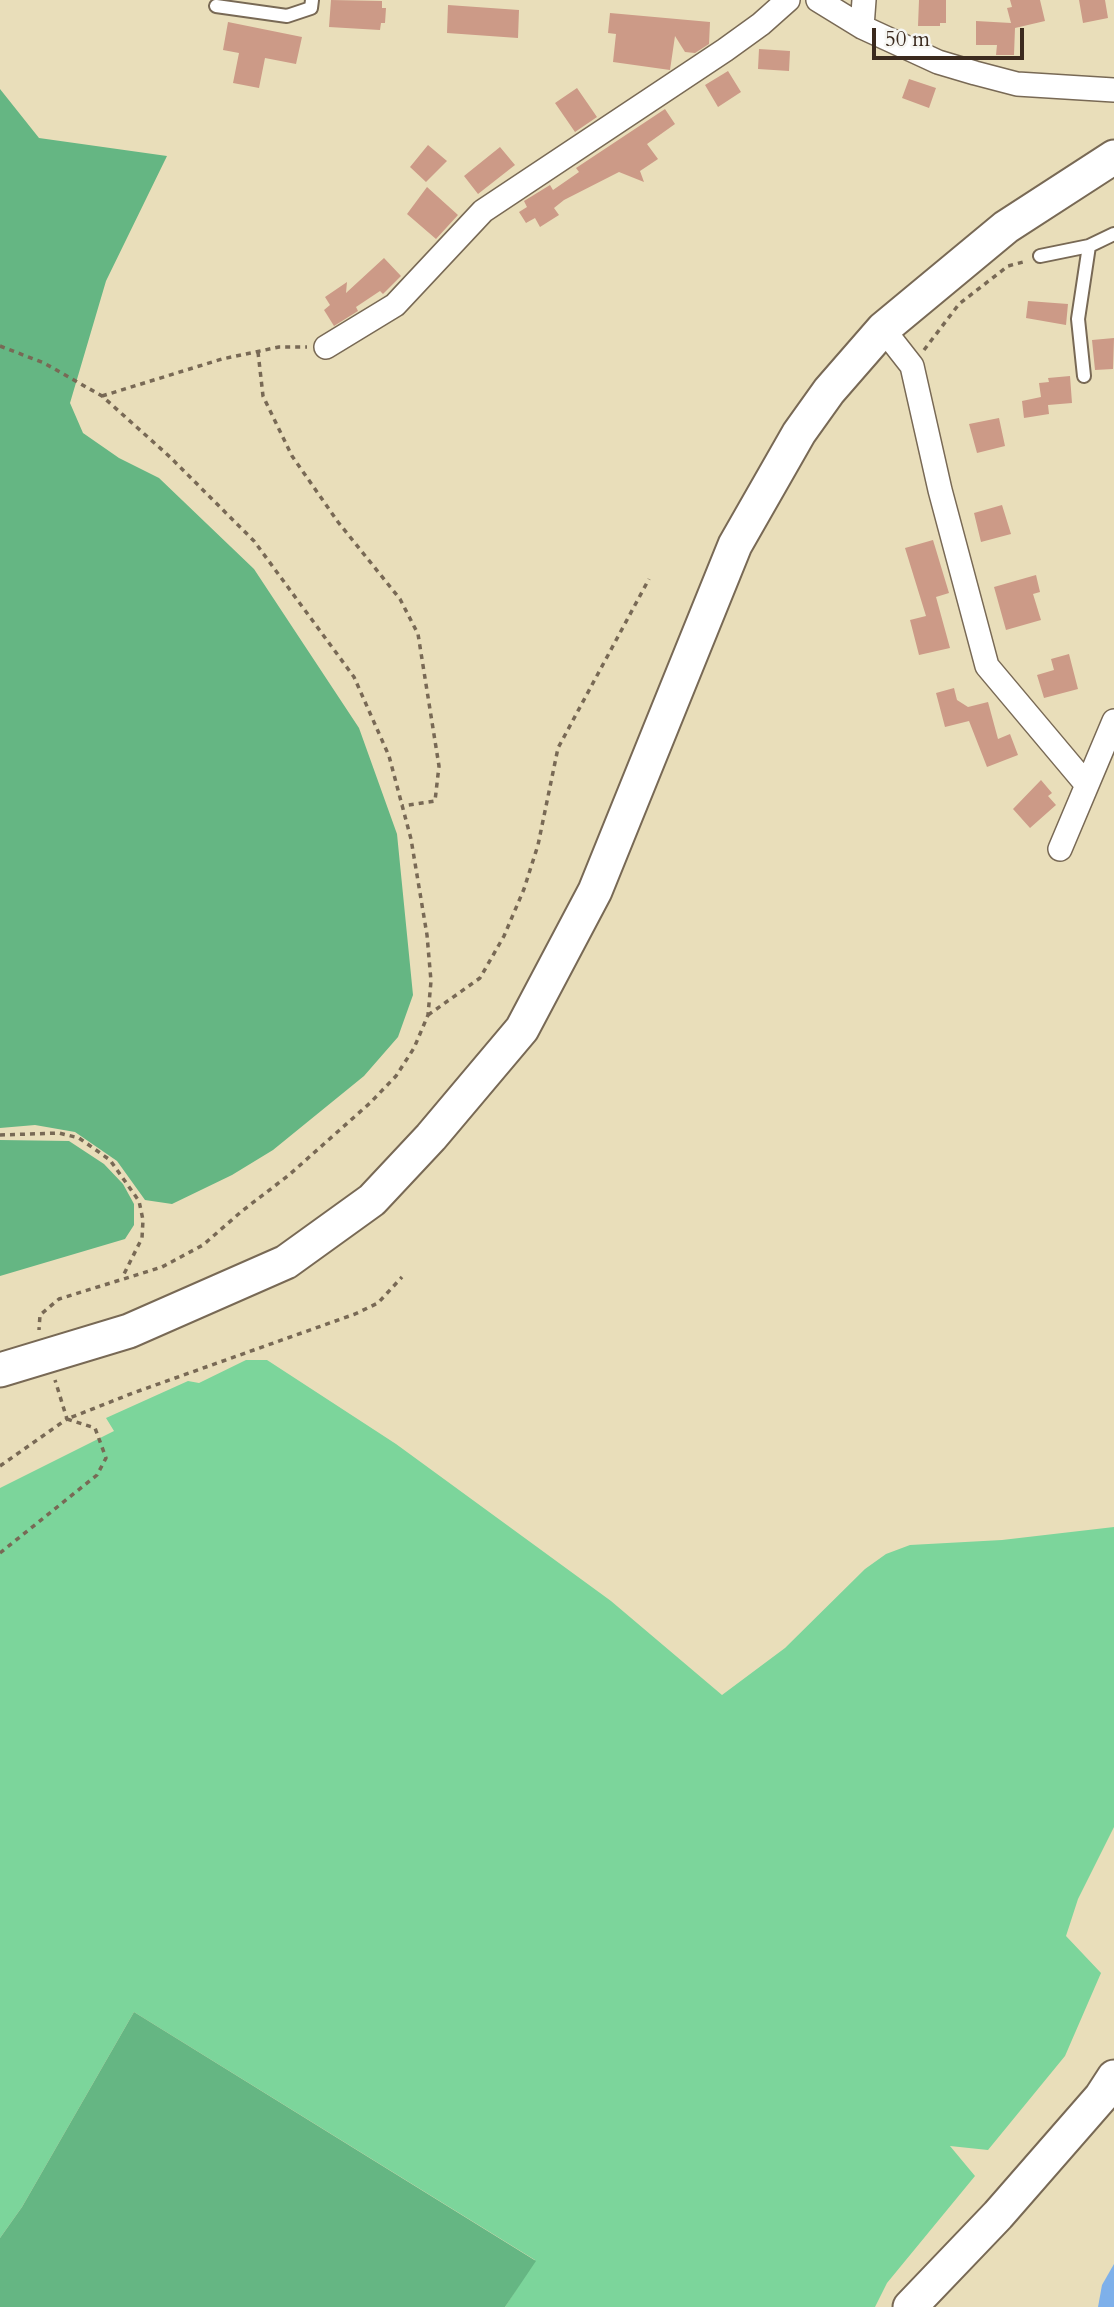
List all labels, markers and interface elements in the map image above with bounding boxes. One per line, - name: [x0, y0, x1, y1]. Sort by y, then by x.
- scale bar: [876, 14, 1028, 58]
- text: 50 m: [885, 25, 930, 54]

